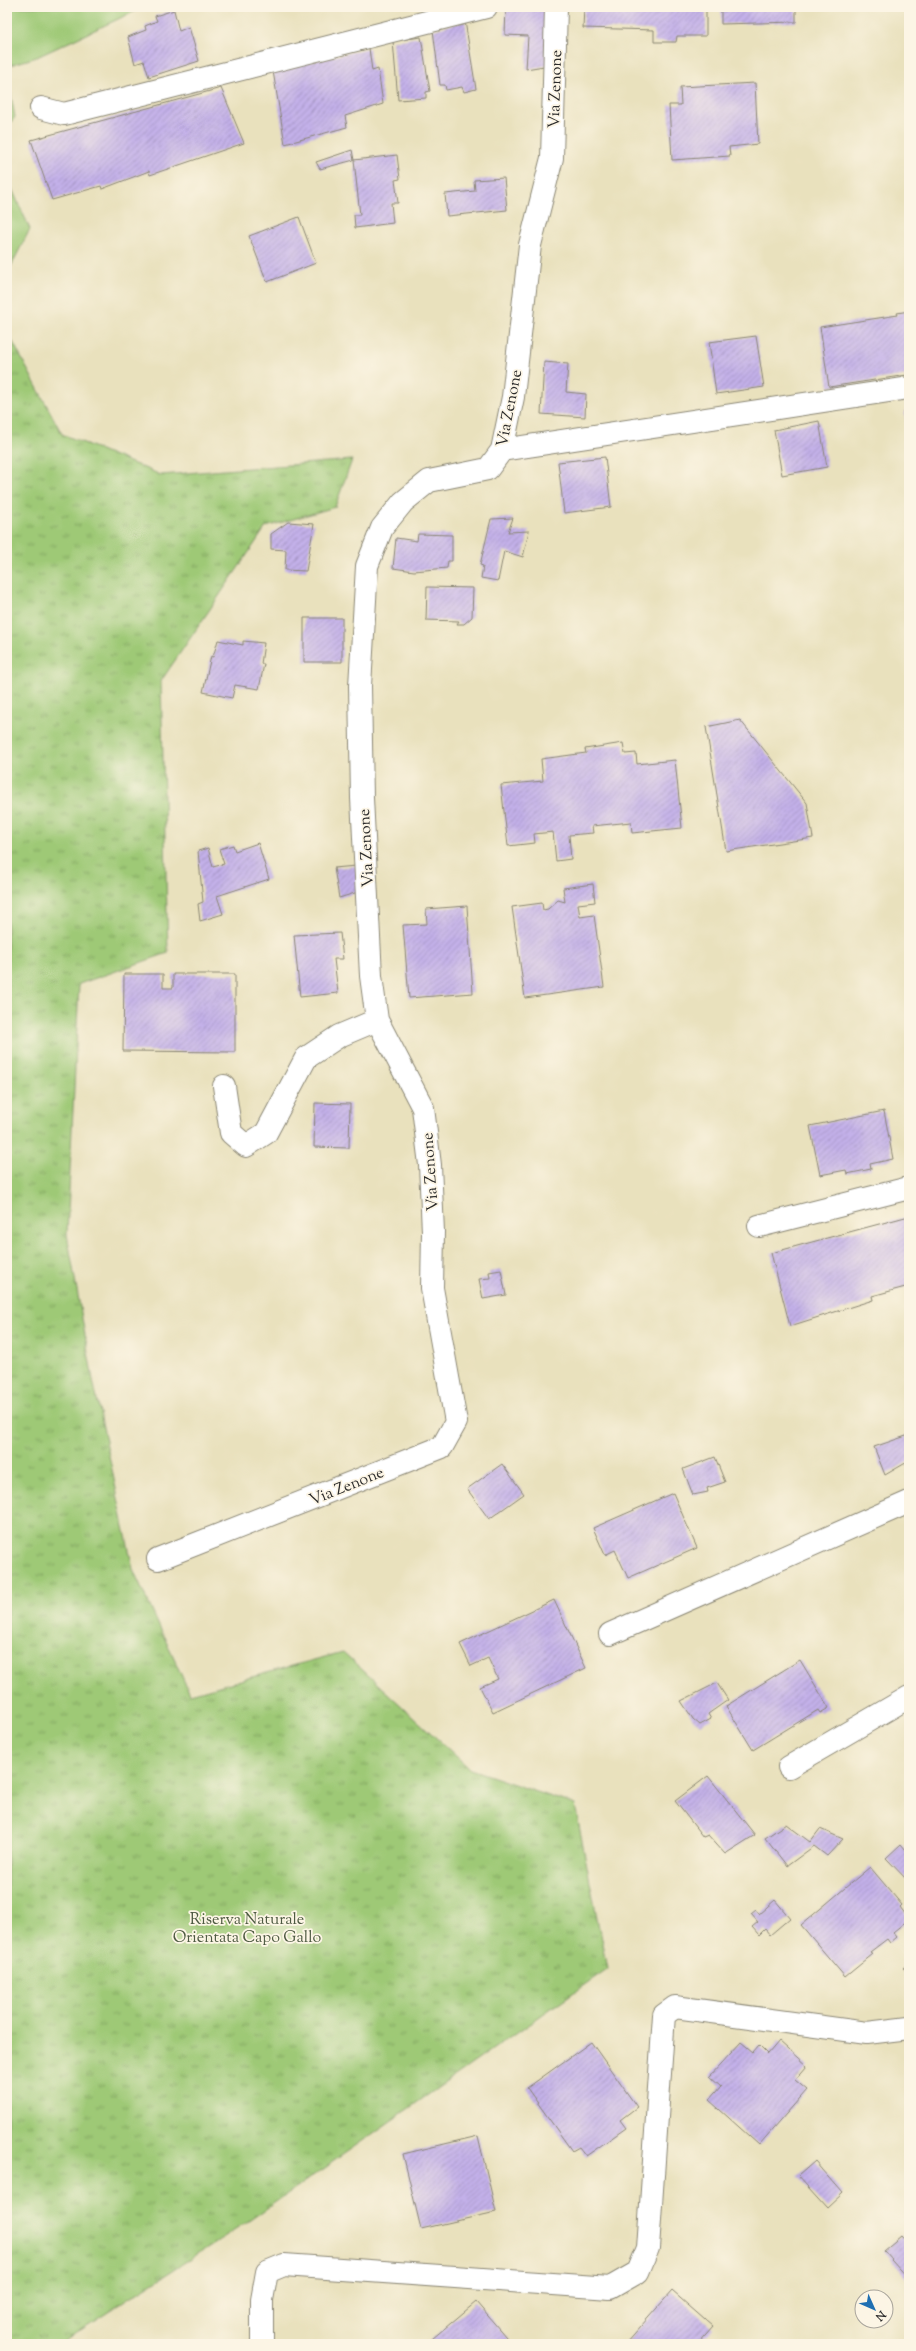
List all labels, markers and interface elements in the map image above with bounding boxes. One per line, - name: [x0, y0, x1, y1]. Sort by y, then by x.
- street label: Via Zenone: [544, 49, 569, 129]
- street label: Via Zenone: [492, 368, 529, 449]
- street label: Via Zenone: [354, 808, 381, 888]
- street label: Via Zenone: [417, 1132, 446, 1212]
- street label: Via Zenone: [306, 1462, 388, 1513]
- park label: Riserva Naturale Orientata Capo Gallo: [173, 1909, 322, 1950]
- north arrow: [854, 2289, 894, 2329]
- text: N: [871, 2306, 890, 2324]

